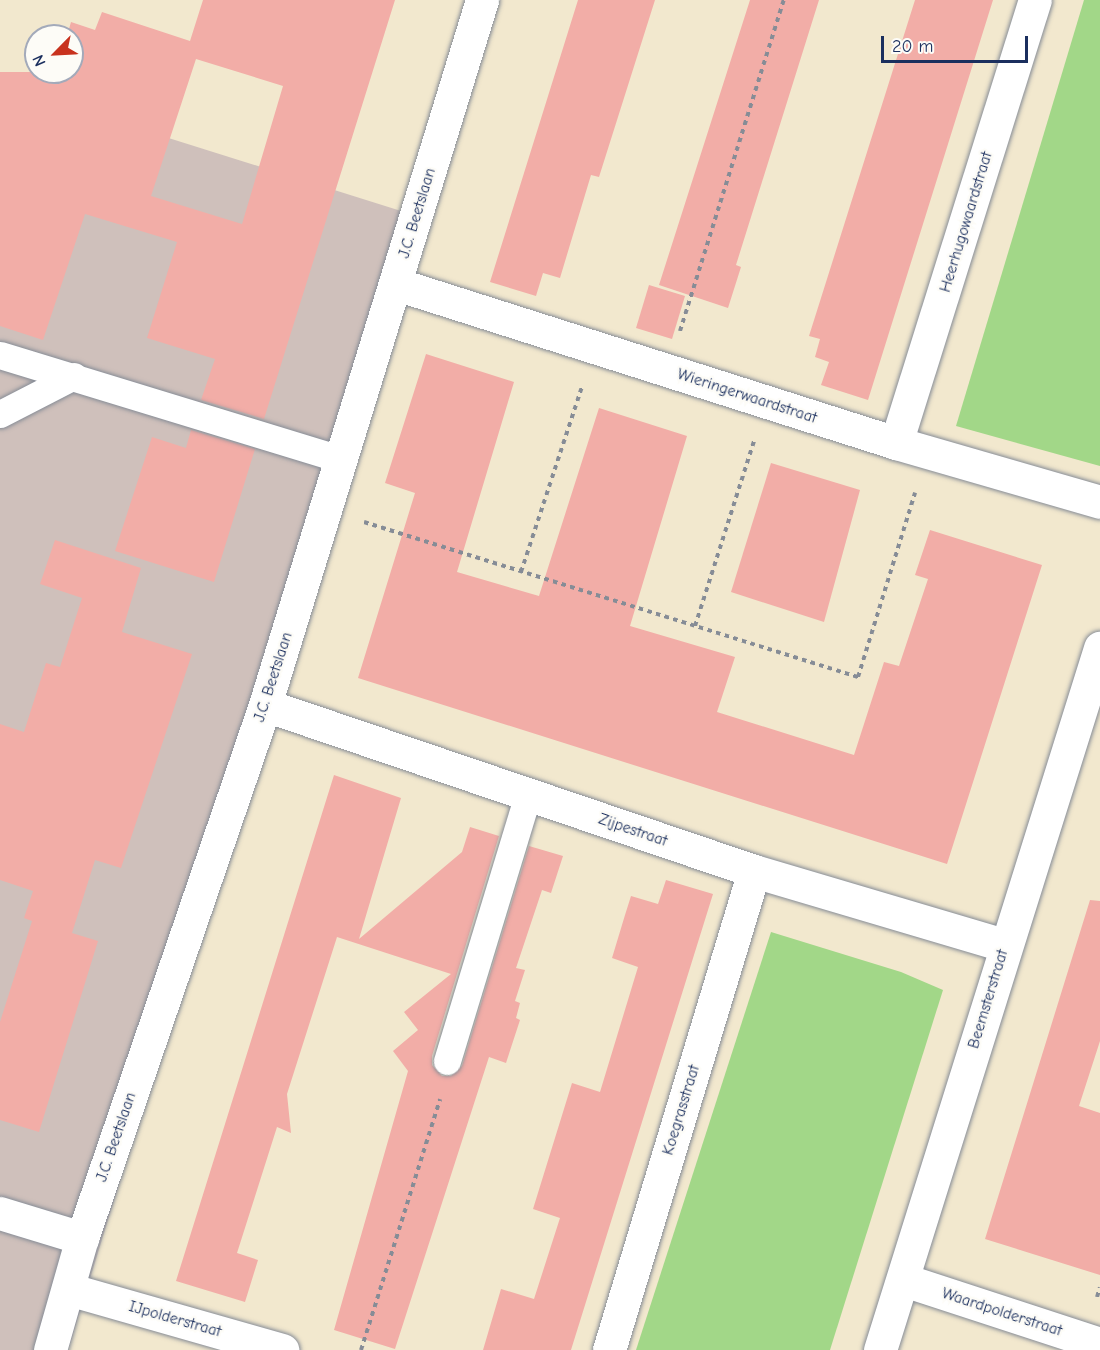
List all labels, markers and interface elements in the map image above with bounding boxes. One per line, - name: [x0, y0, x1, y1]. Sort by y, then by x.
- north arrow: [24, 24, 84, 84]
- scale bar: [884, 24, 1031, 62]
- text: 20 m: [892, 36, 933, 57]
- text: N: [29, 52, 50, 69]
- street label: Heerhugowaardstraat: [935, 149, 997, 295]
- street label: J.C. Beetslaan: [394, 166, 440, 260]
- street label: Wieringerwaardstraat: [675, 364, 819, 428]
- street label: J.C. Beetslaan: [249, 630, 297, 724]
- street label: Zijpestraat: [596, 809, 670, 851]
- street label: Beemsterstraat: [964, 947, 1012, 1051]
- street label: Koegrasstraat: [658, 1063, 704, 1157]
- street label: J.C. Beetslaan: [92, 1090, 140, 1184]
- street label: Waardpolderstraat: [939, 1284, 1065, 1340]
- street label: IJpolderstraat: [127, 1297, 223, 1341]

